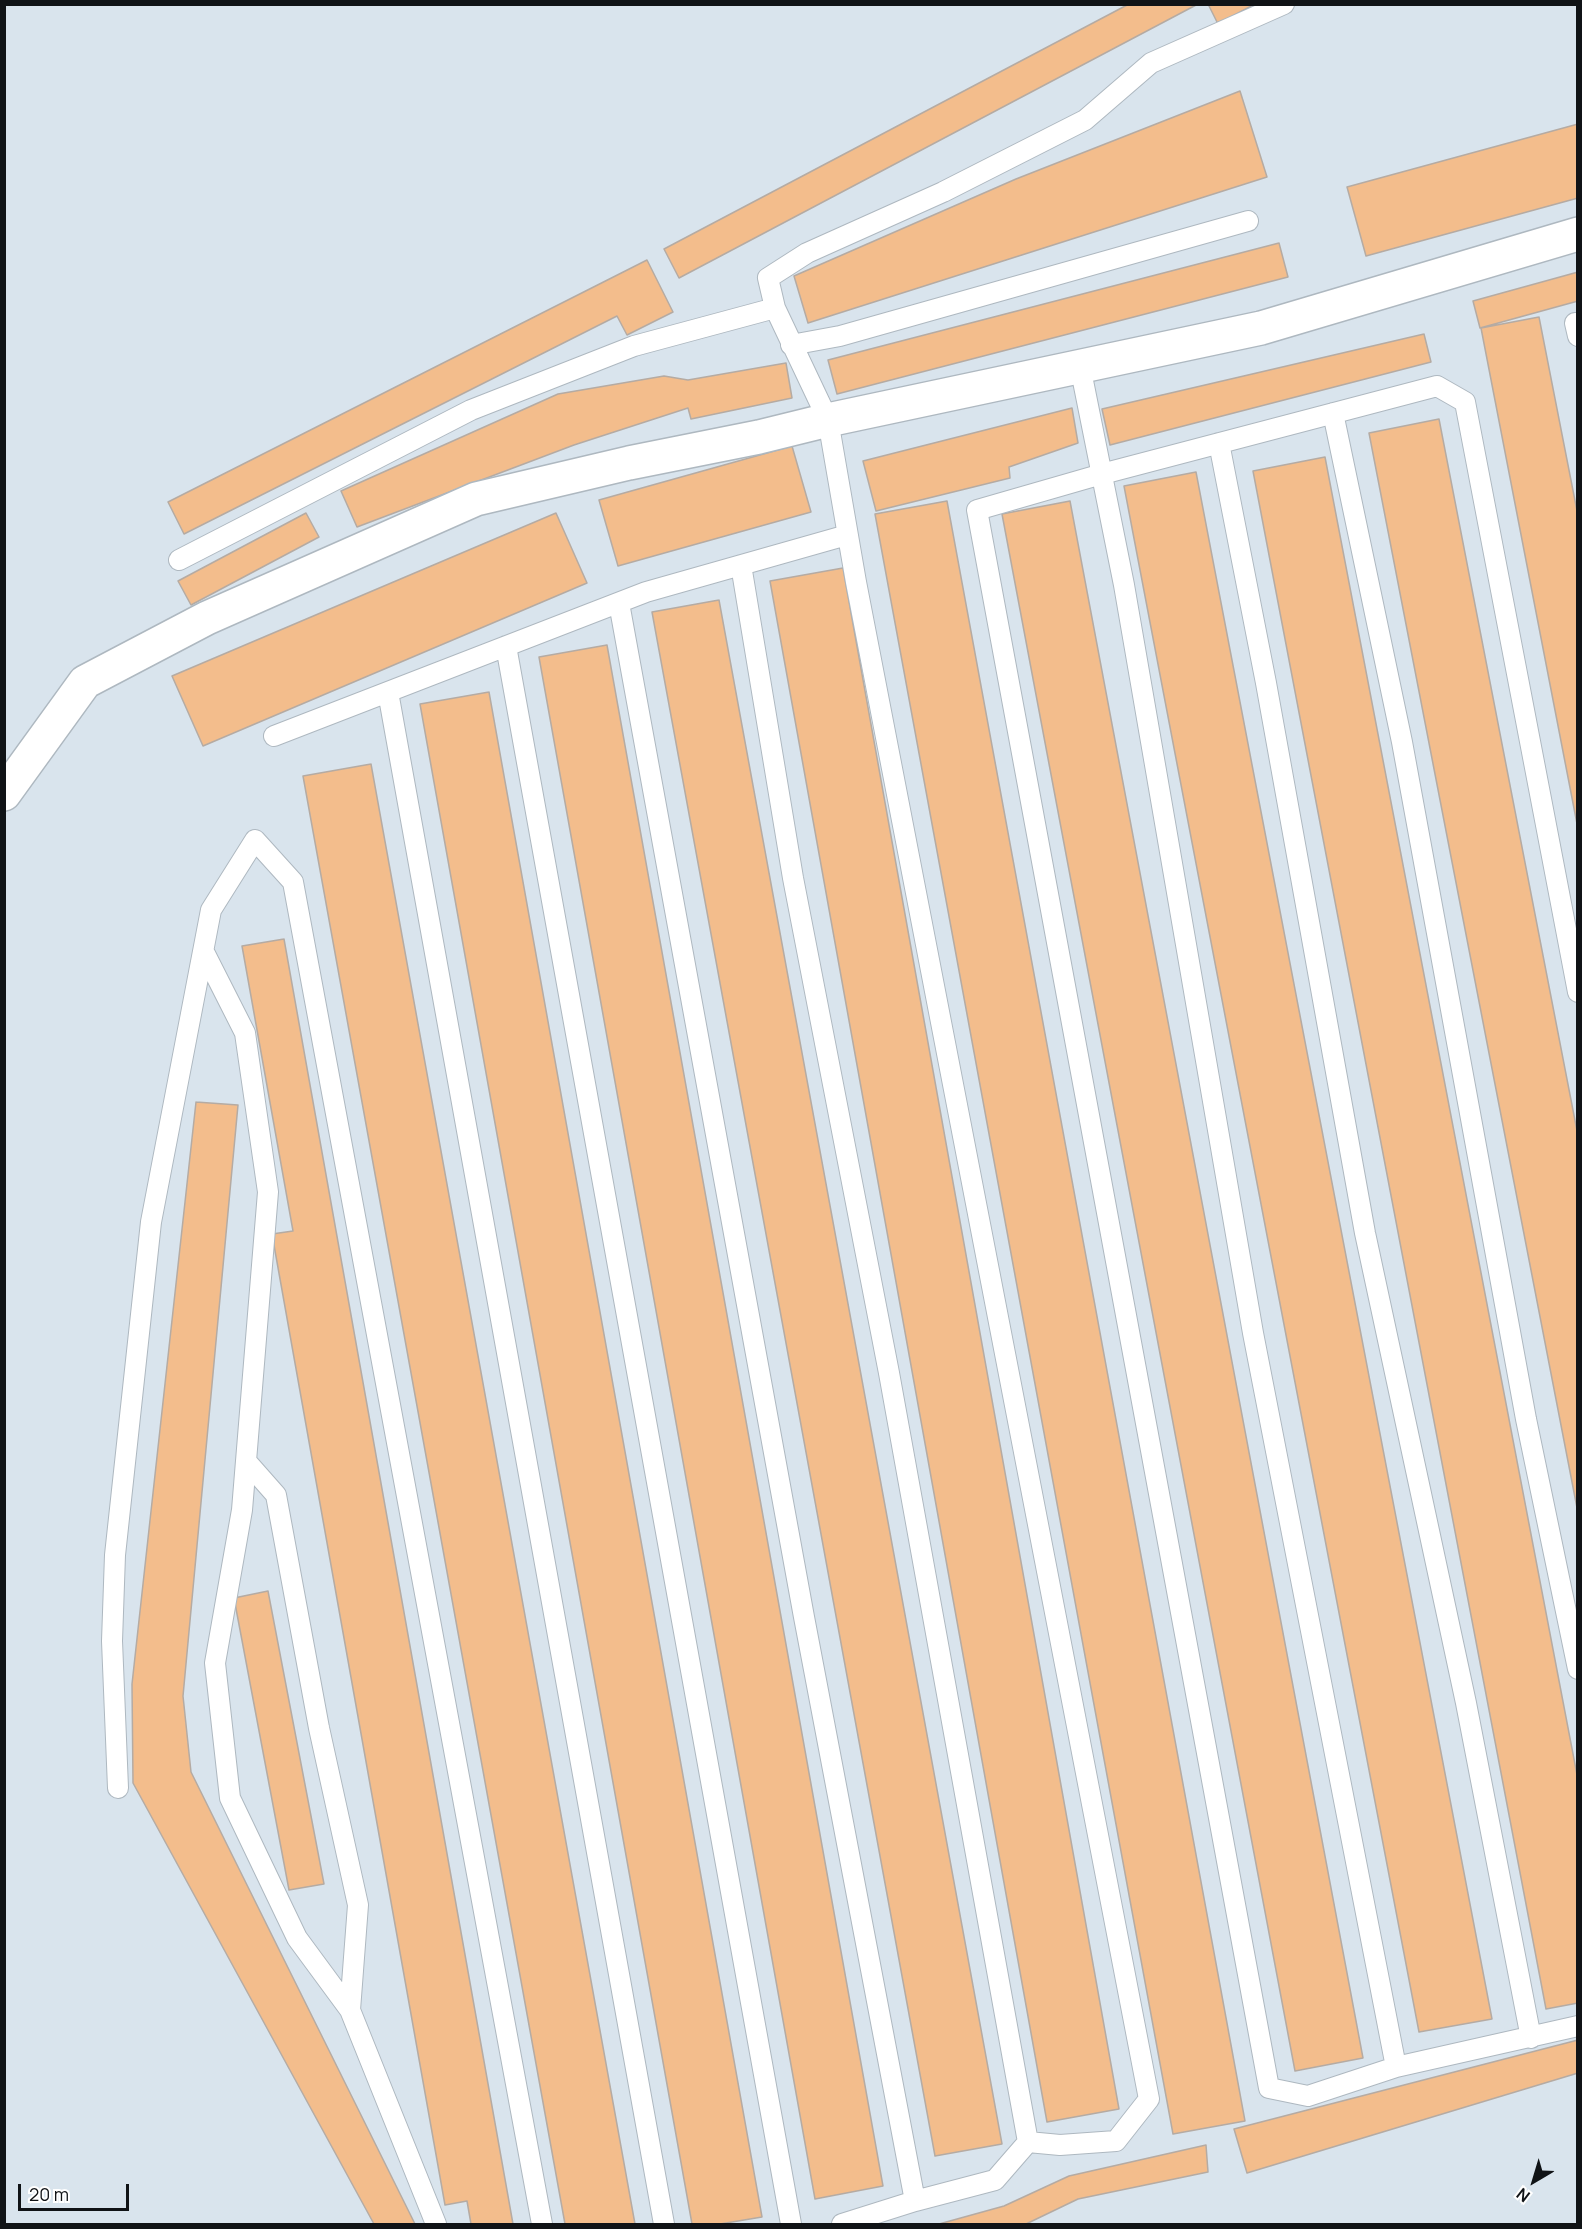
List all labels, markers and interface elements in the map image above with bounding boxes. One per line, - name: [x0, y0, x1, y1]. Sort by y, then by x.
- north arrow: [1504, 2151, 1564, 2211]
- scale bar: [21, 2172, 132, 2210]
- text: 20 m: [29, 2182, 69, 2206]
- text: N: [1512, 2183, 1534, 2207]

